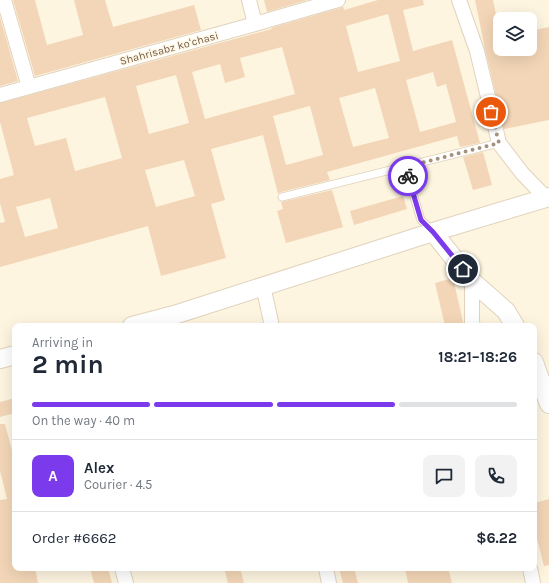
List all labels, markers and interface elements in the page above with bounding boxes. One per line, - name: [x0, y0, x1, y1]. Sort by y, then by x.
- map controls: [493, 12, 537, 56]
- button: layers: [493, 12, 537, 56]
- street label: Shahrisabz koʻchasi: [118, 29, 220, 68]
- pin: [474, 95, 508, 129]
- icon: bag: [480, 101, 502, 123]
- courier: [388, 156, 428, 196]
- icon: bike: [397, 165, 419, 187]
- pin: [446, 252, 480, 286]
- icon: home: [452, 258, 474, 280]
- text: Arriving in: [32, 335, 93, 350]
- text: 18:21–18:26: [438, 348, 517, 366]
- text: 2 min: [32, 349, 104, 380]
- text: On the way · 40 m: [32, 413, 135, 428]
- button: chat: [423, 455, 465, 497]
- button: phone: [475, 455, 517, 497]
- text: Alex: [84, 459, 114, 477]
- text: A: [48, 467, 58, 485]
- text: Courier · 4.5: [84, 477, 152, 492]
- text: Order #6662: [32, 529, 117, 547]
- text: $6.22: [476, 529, 517, 547]

